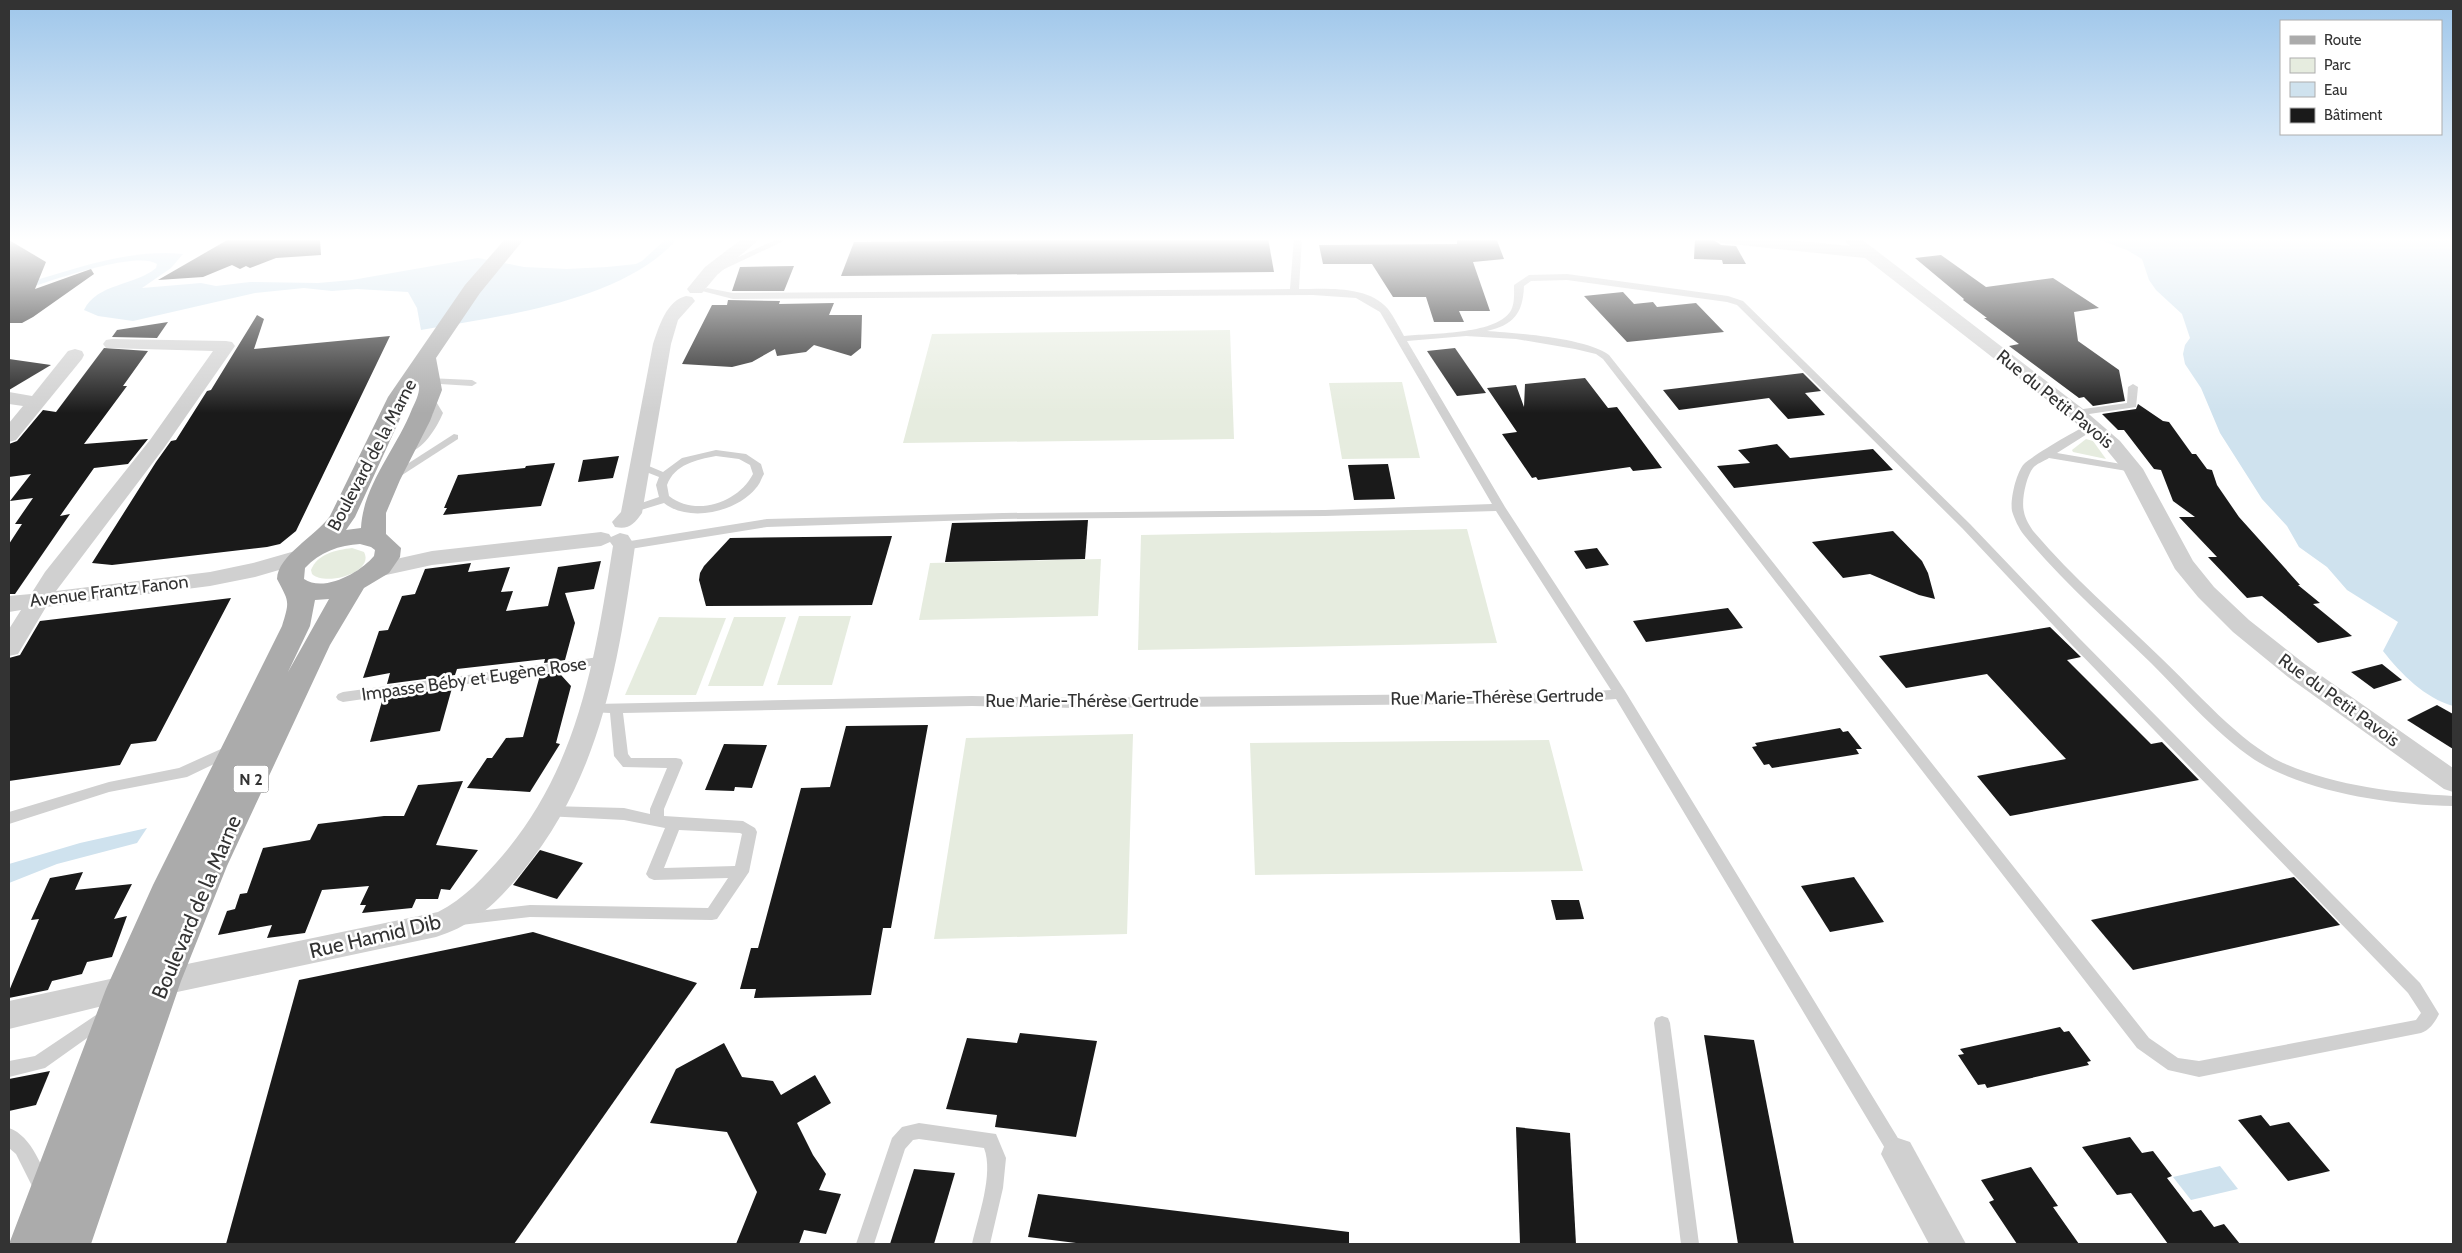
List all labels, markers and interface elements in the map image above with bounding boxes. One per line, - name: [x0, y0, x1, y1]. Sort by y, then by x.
- legend: [2280, 20, 2442, 135]
- text: Route: [2324, 31, 2362, 49]
- text: Parc: [2324, 56, 2351, 74]
- text: Eau: [2324, 81, 2347, 99]
- text: Bâtiment: [2324, 106, 2382, 124]
- street label: Rue du Petit Pavois: [1992, 345, 2118, 453]
- street label: Boulevard de la Marne: [323, 375, 421, 535]
- street label: Avenue Frantz Fanon: [29, 570, 189, 612]
- street label: Rue du Petit Pavois: [2274, 649, 2404, 751]
- street label: Impasse Béby et Eugène Rose: [360, 652, 588, 706]
- street label: Rue Marie-Thérèse Gertrude: [1390, 684, 1604, 710]
- street label: Rue Marie-Thérèse Gertrude: [985, 690, 1199, 712]
- road number: N 2: [234, 766, 268, 792]
- street label: Boulevard de la Marne: [146, 811, 246, 1002]
- street label: Rue Hamid Dib: [307, 909, 443, 963]

